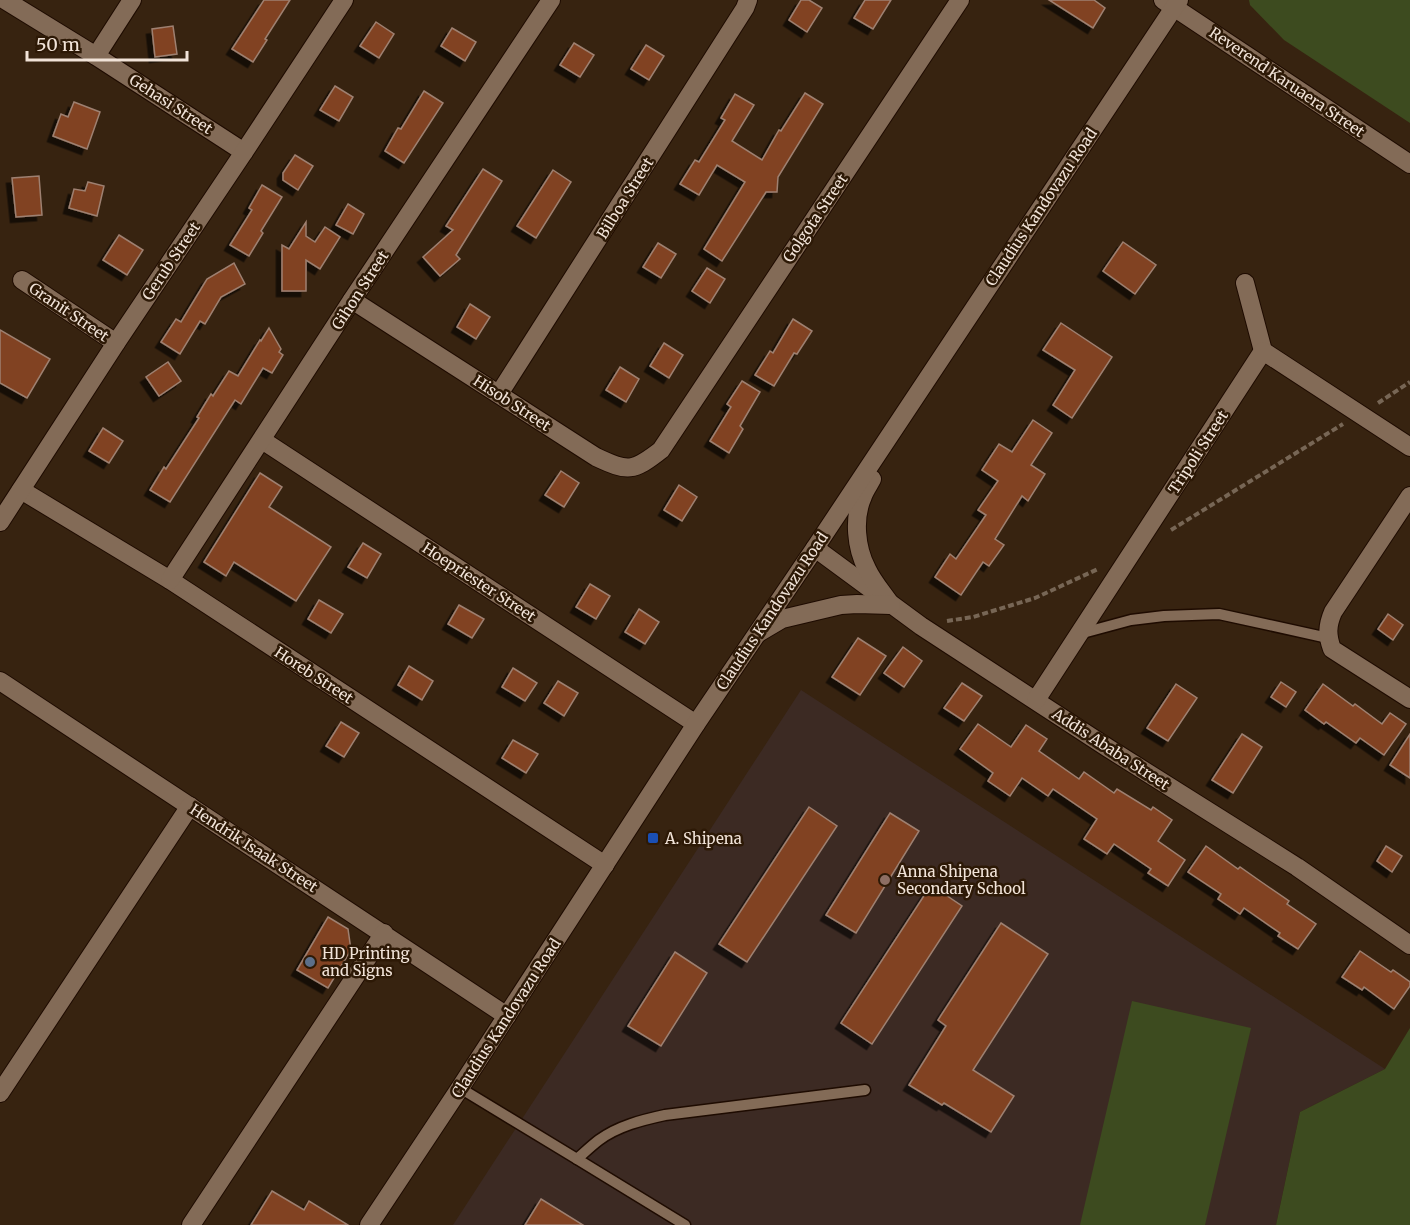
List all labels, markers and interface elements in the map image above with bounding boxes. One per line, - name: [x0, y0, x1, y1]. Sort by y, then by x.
- street label: Reverend Karuaera Street: [1206, 23, 1368, 141]
- scale bar: [27, 24, 188, 62]
- text: 50 m: [36, 33, 80, 56]
- street label: Gehasi Street: [126, 70, 216, 138]
- street label: Claudius Kandovazu Road: [981, 124, 1101, 290]
- street label: Bilboa Street: [593, 154, 658, 242]
- street label: Golgota Street: [778, 170, 852, 266]
- street label: Gerub Street: [138, 218, 204, 304]
- street label: Gihon Street: [327, 247, 393, 333]
- street label: Granit Street: [25, 278, 113, 346]
- street label: Hisob Street: [470, 371, 554, 435]
- street label: Tripoli Street: [1164, 406, 1232, 497]
- street label: Claudius Kandovazu Road: [712, 528, 832, 694]
- street label: Hoepriester Street: [419, 538, 539, 626]
- street label: Horeb Street: [271, 643, 357, 708]
- street label: Addis Ababa Street: [1048, 704, 1173, 794]
- street label: Hendrik Isaak Street: [187, 800, 322, 896]
- place label: A. Shipena: [664, 829, 742, 848]
- marker: A. Shipena: [646, 831, 660, 845]
- place label: Anna Shipena Secondary School: [896, 862, 1026, 898]
- marker: Anna Shipena Secondary School: [878, 873, 892, 887]
- street label: Claudius Kandovazu Road: [447, 935, 565, 1101]
- place label: HD Printing and Signs: [322, 944, 410, 980]
- marker: HD Printing and Signs: [303, 955, 317, 969]

